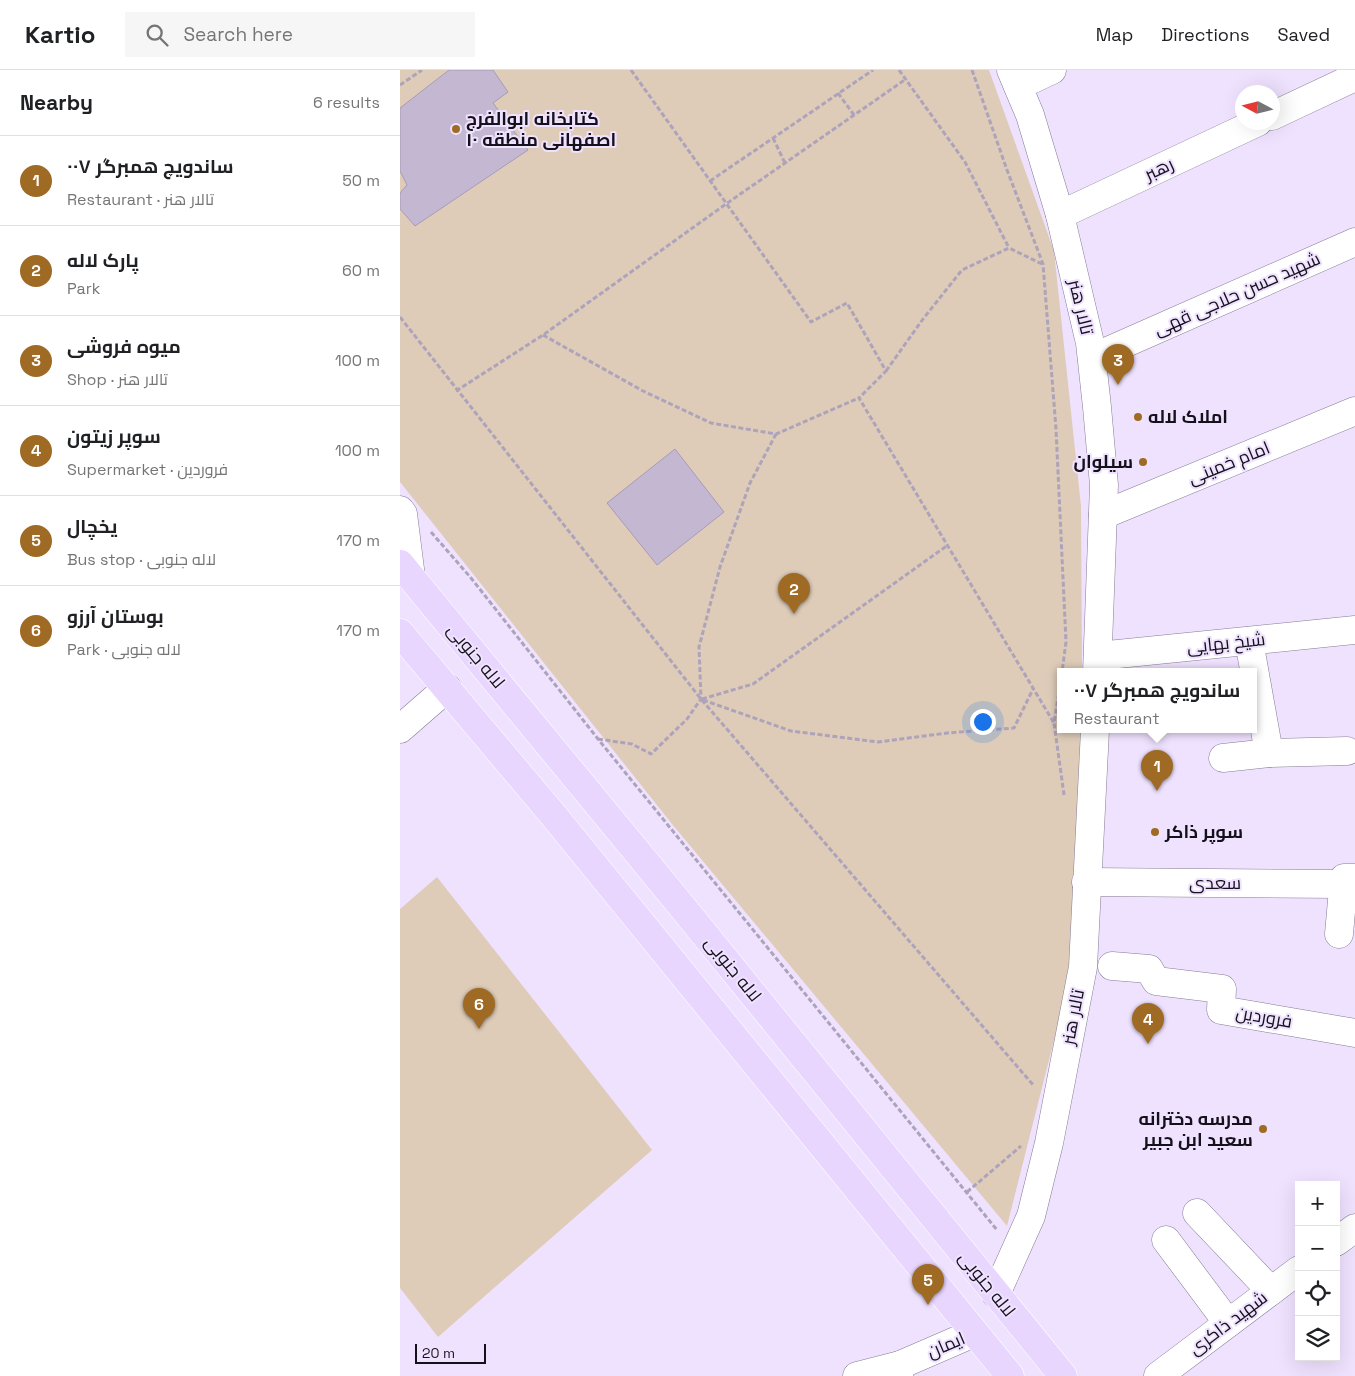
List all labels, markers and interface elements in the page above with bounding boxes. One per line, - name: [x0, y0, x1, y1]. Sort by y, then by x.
- search box: [125, 12, 475, 57]
- text: Kartio: [25, 19, 95, 50]
- icon: search: [143, 21, 171, 49]
- text: Search here: [183, 22, 293, 47]
- text: Map: [1096, 23, 1133, 46]
- text: Directions: [1161, 23, 1250, 46]
- text: Saved: [1278, 23, 1330, 46]
- north arrow: [1235, 85, 1280, 130]
- text: Nearby: [20, 89, 93, 116]
- text: 6 results: [313, 92, 380, 113]
- place label: کتابخانه ابوالفرج اصفهانی منطقه ۱۰: [466, 107, 616, 151]
- marker: کتابخانه ابوالفرج اصفهانی منطقه ۱۰: [450, 123, 462, 135]
- street label: رهبر: [1140, 152, 1177, 186]
- text: ساندویچ همبرگر ۰۰۷: [67, 154, 234, 179]
- text: 1: [32, 170, 40, 191]
- text: 50 m: [342, 170, 380, 191]
- text: Restaurant · تالار هنر: [67, 189, 214, 210]
- street label: شهید حسن حلاجی قهی: [1150, 246, 1324, 341]
- text: پارک لاله: [67, 248, 139, 273]
- text: 2: [31, 260, 41, 281]
- text: 60 m: [342, 260, 380, 281]
- street label: تالار هنر: [1064, 276, 1099, 337]
- text: Park: [67, 278, 100, 299]
- text: میوه فروشی: [67, 334, 181, 359]
- pin: 3: [1102, 344, 1134, 385]
- text: 3: [31, 350, 41, 371]
- text: 100 m: [335, 350, 380, 371]
- text: Shop · تالار هنر: [67, 369, 168, 390]
- place label: املاک لاله: [1148, 405, 1228, 428]
- marker: املاک لاله: [1132, 411, 1144, 423]
- text: سوپر زیتون: [67, 424, 161, 449]
- street label: امام خمینی: [1185, 436, 1273, 490]
- text: 4: [31, 440, 41, 461]
- text: 100 m: [335, 440, 380, 461]
- place label: سیلوان: [1073, 450, 1133, 473]
- marker: سیلوان: [1137, 456, 1149, 468]
- text: Supermarket · فروردین: [67, 459, 228, 480]
- text: یخچال: [67, 514, 117, 539]
- text: 5: [31, 530, 41, 551]
- text: 170 m: [336, 530, 380, 551]
- text: Bus stop · لاله جنوبی: [67, 549, 216, 570]
- pin: 2: [778, 573, 810, 614]
- text: بوستان آرزو: [67, 604, 164, 629]
- street label: لاله جنوبی: [443, 618, 510, 693]
- text: 6: [31, 620, 41, 641]
- text: 170 m: [336, 620, 380, 641]
- street label: شیخ بهایی: [1186, 627, 1266, 659]
- text: Park · لاله جنوبی: [67, 639, 181, 660]
- popup: [1057, 668, 1257, 733]
- text: ساندویچ همبرگر ۰۰۷: [1074, 678, 1240, 703]
- text: Restaurant: [1074, 708, 1160, 729]
- your location: [970, 709, 996, 735]
- pin: 1: [1141, 750, 1173, 791]
- place label: سوپر ذاکر: [1164, 820, 1243, 844]
- marker: سوپر ذاکر: [1149, 826, 1161, 838]
- street label: سعدی: [1189, 871, 1241, 894]
- street label: لاله جنوبی: [700, 931, 767, 1006]
- street label: تالار هنر: [1056, 987, 1089, 1048]
- pin: 6: [463, 988, 495, 1029]
- street label: فروردین: [1234, 1000, 1294, 1033]
- pin: 4: [1132, 1003, 1164, 1044]
- place label: مدرسه دخترانه سعید ابن جبیر: [1139, 1107, 1253, 1151]
- marker: مدرسه دخترانه سعید ابن جبیر: [1257, 1123, 1269, 1135]
- map controls: [1295, 1181, 1340, 1361]
- button: +: [1295, 1181, 1340, 1226]
- button: −: [1295, 1226, 1340, 1271]
- street label: لاله جنوبی: [954, 1246, 1021, 1321]
- pin: 5: [912, 1264, 944, 1305]
- button: locate: [1295, 1271, 1340, 1316]
- street label: شهید ذاکری: [1184, 1286, 1272, 1360]
- button: layers: [1295, 1316, 1340, 1361]
- street label: ایمان: [923, 1326, 968, 1363]
- scale bar: [415, 1341, 486, 1364]
- text: 20 m: [422, 1344, 455, 1362]

